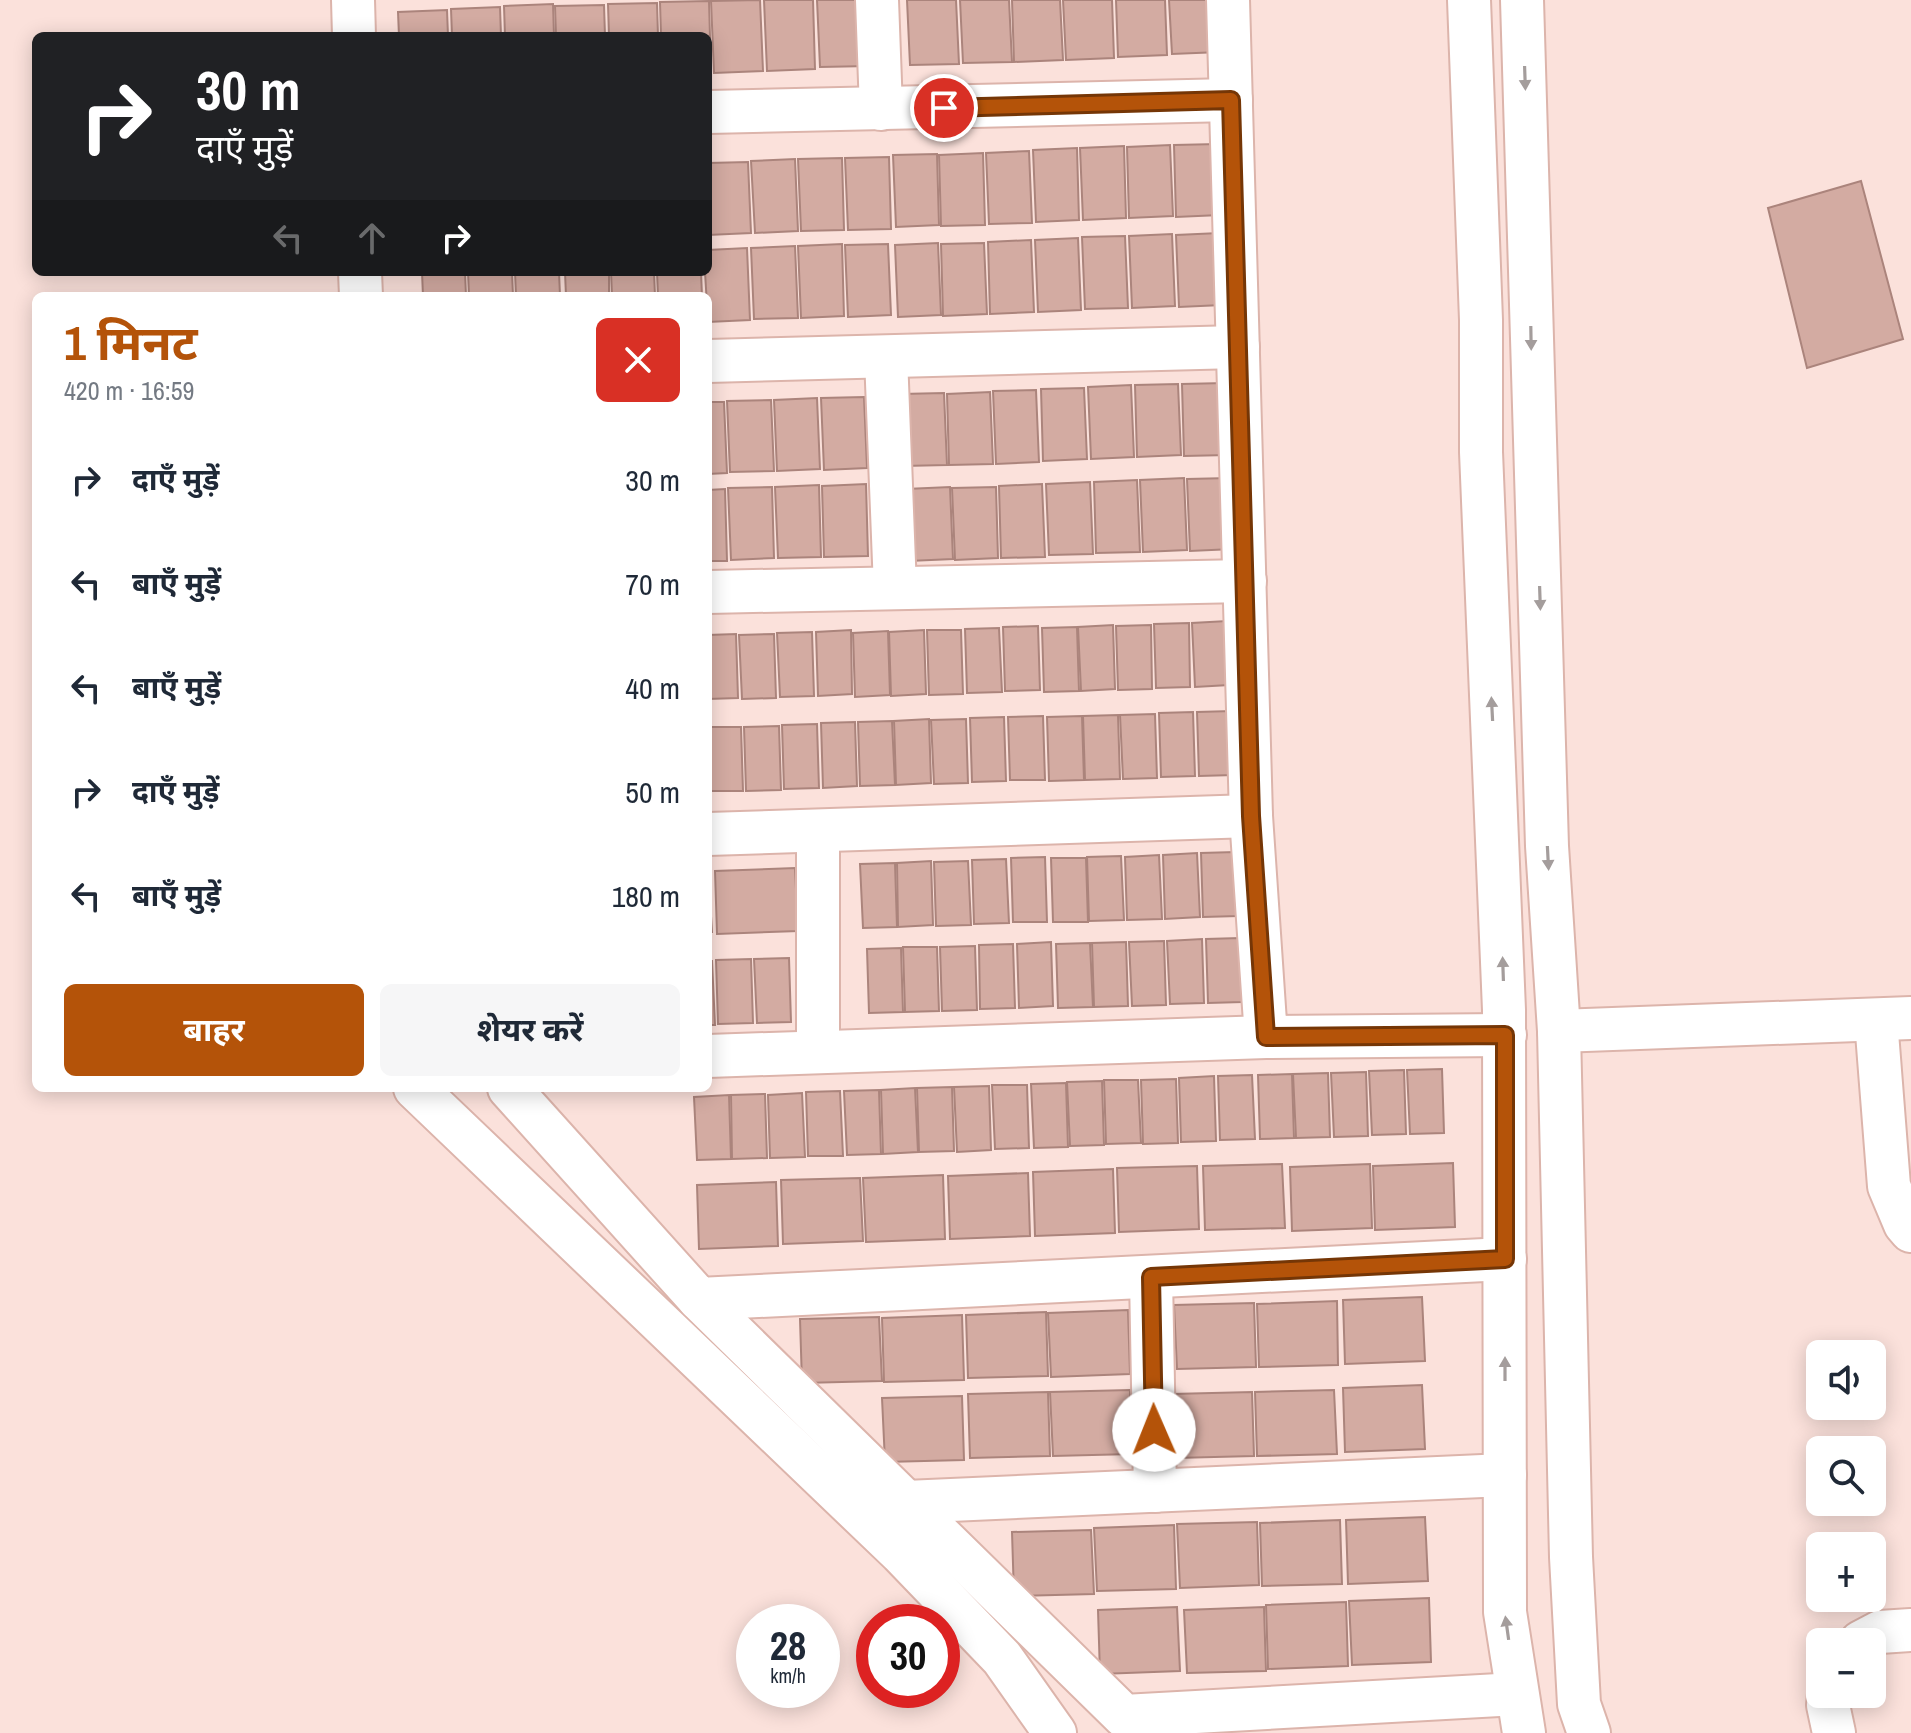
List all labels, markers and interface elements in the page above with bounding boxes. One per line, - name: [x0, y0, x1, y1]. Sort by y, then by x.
- text: 30 m: [196, 52, 301, 127]
- icon: right: [64, 64, 168, 168]
- one-way arrow: [1519, 66, 1532, 91]
- pin: [910, 74, 978, 142]
- icon: arrive: [922, 86, 966, 130]
- text: दाएँ मुड़ें: [196, 124, 293, 172]
- icon: left: [266, 216, 310, 260]
- icon: ahead: [350, 216, 394, 260]
- icon: right: [434, 216, 478, 260]
- text: 1 मिनट: [64, 310, 198, 375]
- button: close: [596, 318, 680, 402]
- one-way arrow: [1525, 326, 1538, 351]
- text: 420 m · 16:59: [64, 373, 194, 408]
- icon: right: [64, 458, 108, 502]
- text: दाएँ मुड़ें: [132, 459, 219, 499]
- text: 30 m: [625, 460, 680, 500]
- icon: left: [64, 562, 108, 606]
- text: बाएँ मुड़ें: [132, 563, 221, 603]
- text: 70 m: [625, 564, 680, 604]
- one-way arrow: [1533, 586, 1546, 611]
- icon: left: [64, 666, 108, 710]
- text: बाएँ मुड़ें: [132, 667, 221, 707]
- text: 40 m: [625, 668, 680, 708]
- one-way arrow: [1485, 696, 1498, 721]
- icon: right: [64, 770, 108, 814]
- text: दाएँ मुड़ें: [132, 771, 219, 811]
- text: 50 m: [625, 772, 680, 812]
- one-way arrow: [1542, 846, 1555, 871]
- icon: left: [64, 874, 108, 918]
- text: बाएँ मुड़ें: [132, 875, 221, 915]
- text: 180 m: [612, 876, 680, 916]
- one-way arrow: [1496, 956, 1509, 981]
- button: बाहर: [64, 984, 364, 1076]
- button: शेयर करें: [380, 984, 680, 1076]
- map controls: [1806, 1340, 1886, 1708]
- button: sound: [1806, 1340, 1886, 1420]
- one-way arrow: [1499, 1356, 1511, 1381]
- position arrow: [1112, 1388, 1196, 1472]
- button: search: [1806, 1436, 1886, 1516]
- button: +: [1806, 1532, 1886, 1612]
- speed limit sign: 30: [856, 1604, 960, 1708]
- one-way arrow: [1501, 1616, 1513, 1641]
- text: 28: [770, 1619, 806, 1672]
- button: −: [1806, 1628, 1886, 1708]
- text: km/h: [770, 1662, 806, 1689]

